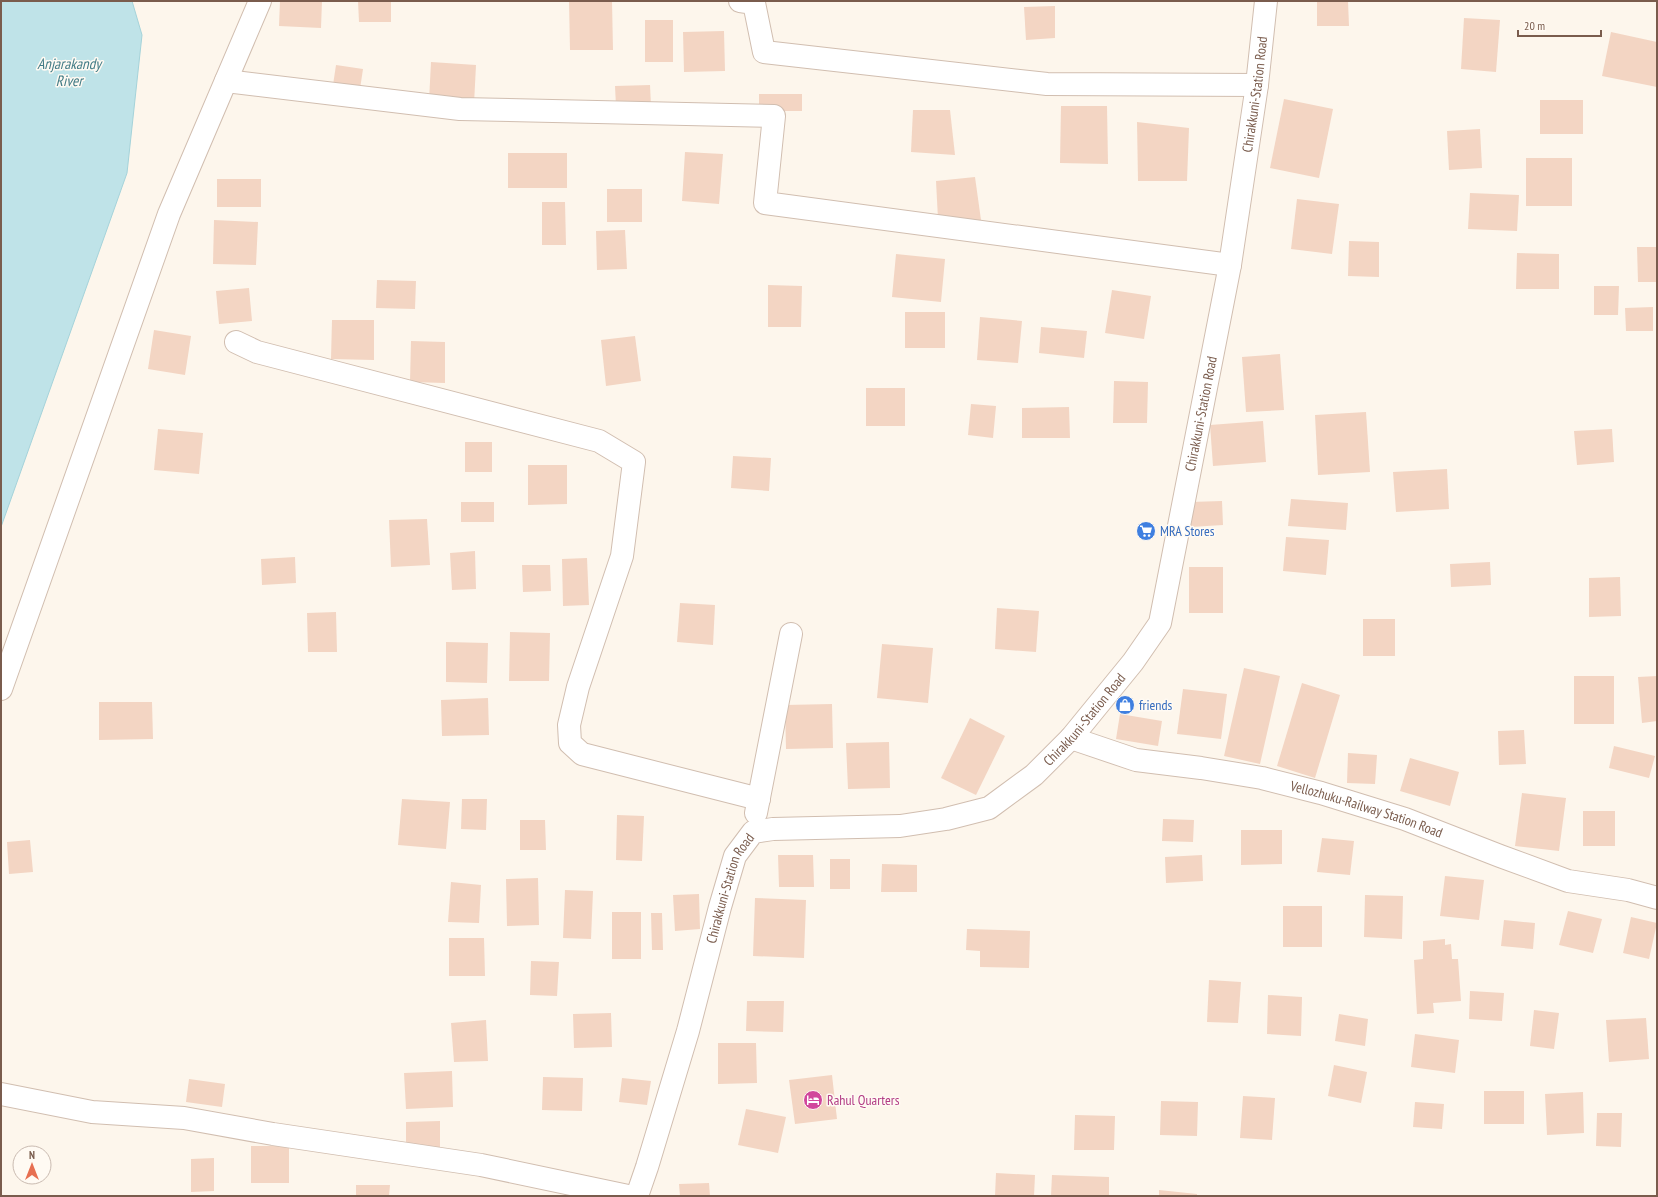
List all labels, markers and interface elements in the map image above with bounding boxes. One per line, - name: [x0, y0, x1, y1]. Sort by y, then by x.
- scale bar: [1518, 12, 1601, 38]
- text: 20 m: [1524, 18, 1545, 33]
- street label: Chirakkuni-Station Road: [1238, 35, 1271, 154]
- water label: Anjarakandy River: [37, 54, 103, 90]
- street label: Chirakkuni-Station Road: [1181, 355, 1221, 473]
- supermarket icon: MRA Stores: [1135, 520, 1157, 542]
- place label: MRA Stores: [1160, 522, 1215, 540]
- street label: Chirakkuni-Station Road: [1039, 669, 1129, 770]
- shop icon: friends: [1114, 694, 1136, 716]
- place label: friends: [1139, 696, 1172, 714]
- street label: Vellozhuku-Railway Station Road: [1288, 776, 1445, 842]
- street label: Chirakkuni-Station Road: [702, 829, 758, 945]
- hotel icon: Rahul Quarters: [802, 1089, 824, 1111]
- place label: Rahul Quarters: [827, 1091, 900, 1109]
- north arrow: [12, 1145, 52, 1185]
- text: N: [29, 1148, 35, 1162]

